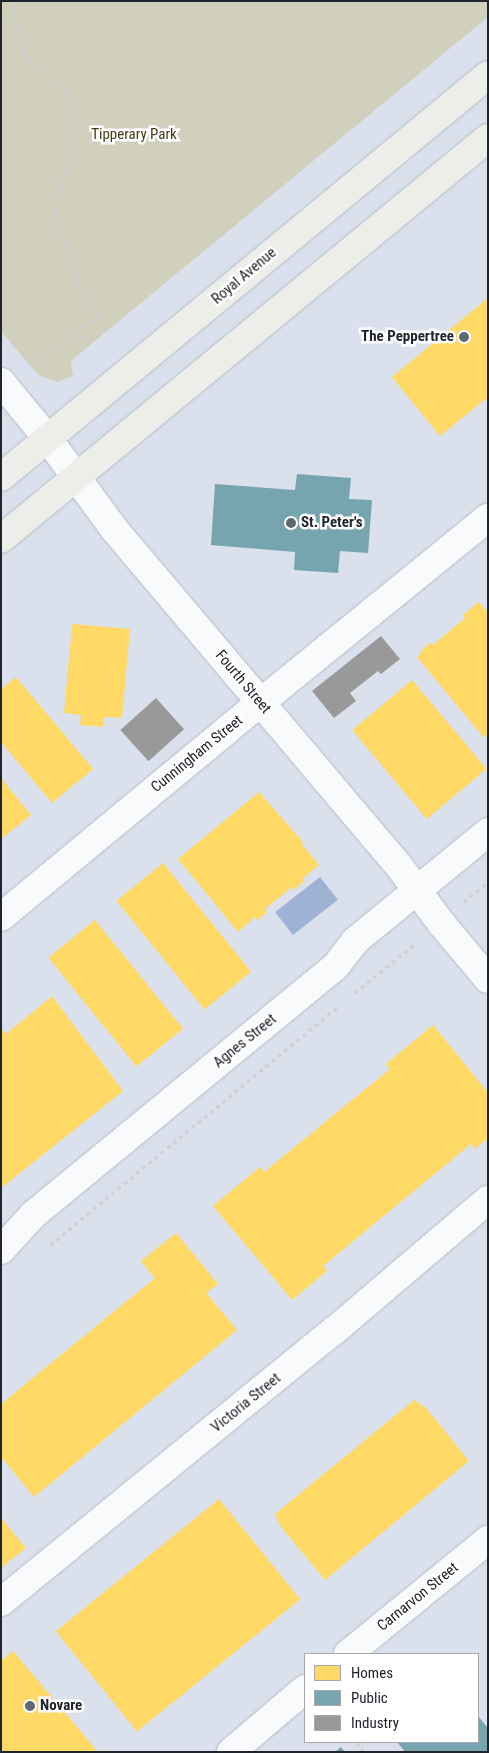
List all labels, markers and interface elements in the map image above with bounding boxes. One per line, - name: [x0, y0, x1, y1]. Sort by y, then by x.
- park label: Tipperary Park: [91, 126, 177, 144]
- street label: Royal Avenue: [208, 244, 280, 308]
- place label: The Peppertree: [361, 328, 454, 346]
- marker: The Peppertree: [458, 331, 470, 343]
- place label: St. Peter's: [301, 514, 363, 532]
- marker: St. Peter's: [285, 517, 297, 529]
- street label: Fourth Street: [211, 647, 275, 717]
- street label: Cunningham Street: [148, 712, 246, 796]
- street label: Agnes Street: [210, 1010, 280, 1072]
- street label: Victoria Street: [208, 1369, 284, 1437]
- street label: Carnarvon Street: [374, 1559, 462, 1635]
- legend: [304, 1653, 479, 1743]
- text: Homes: [351, 1664, 393, 1682]
- text: Public: [351, 1689, 388, 1707]
- place label: Novare: [40, 1697, 82, 1715]
- marker: Novare: [24, 1700, 36, 1712]
- text: Industry: [351, 1714, 399, 1732]

